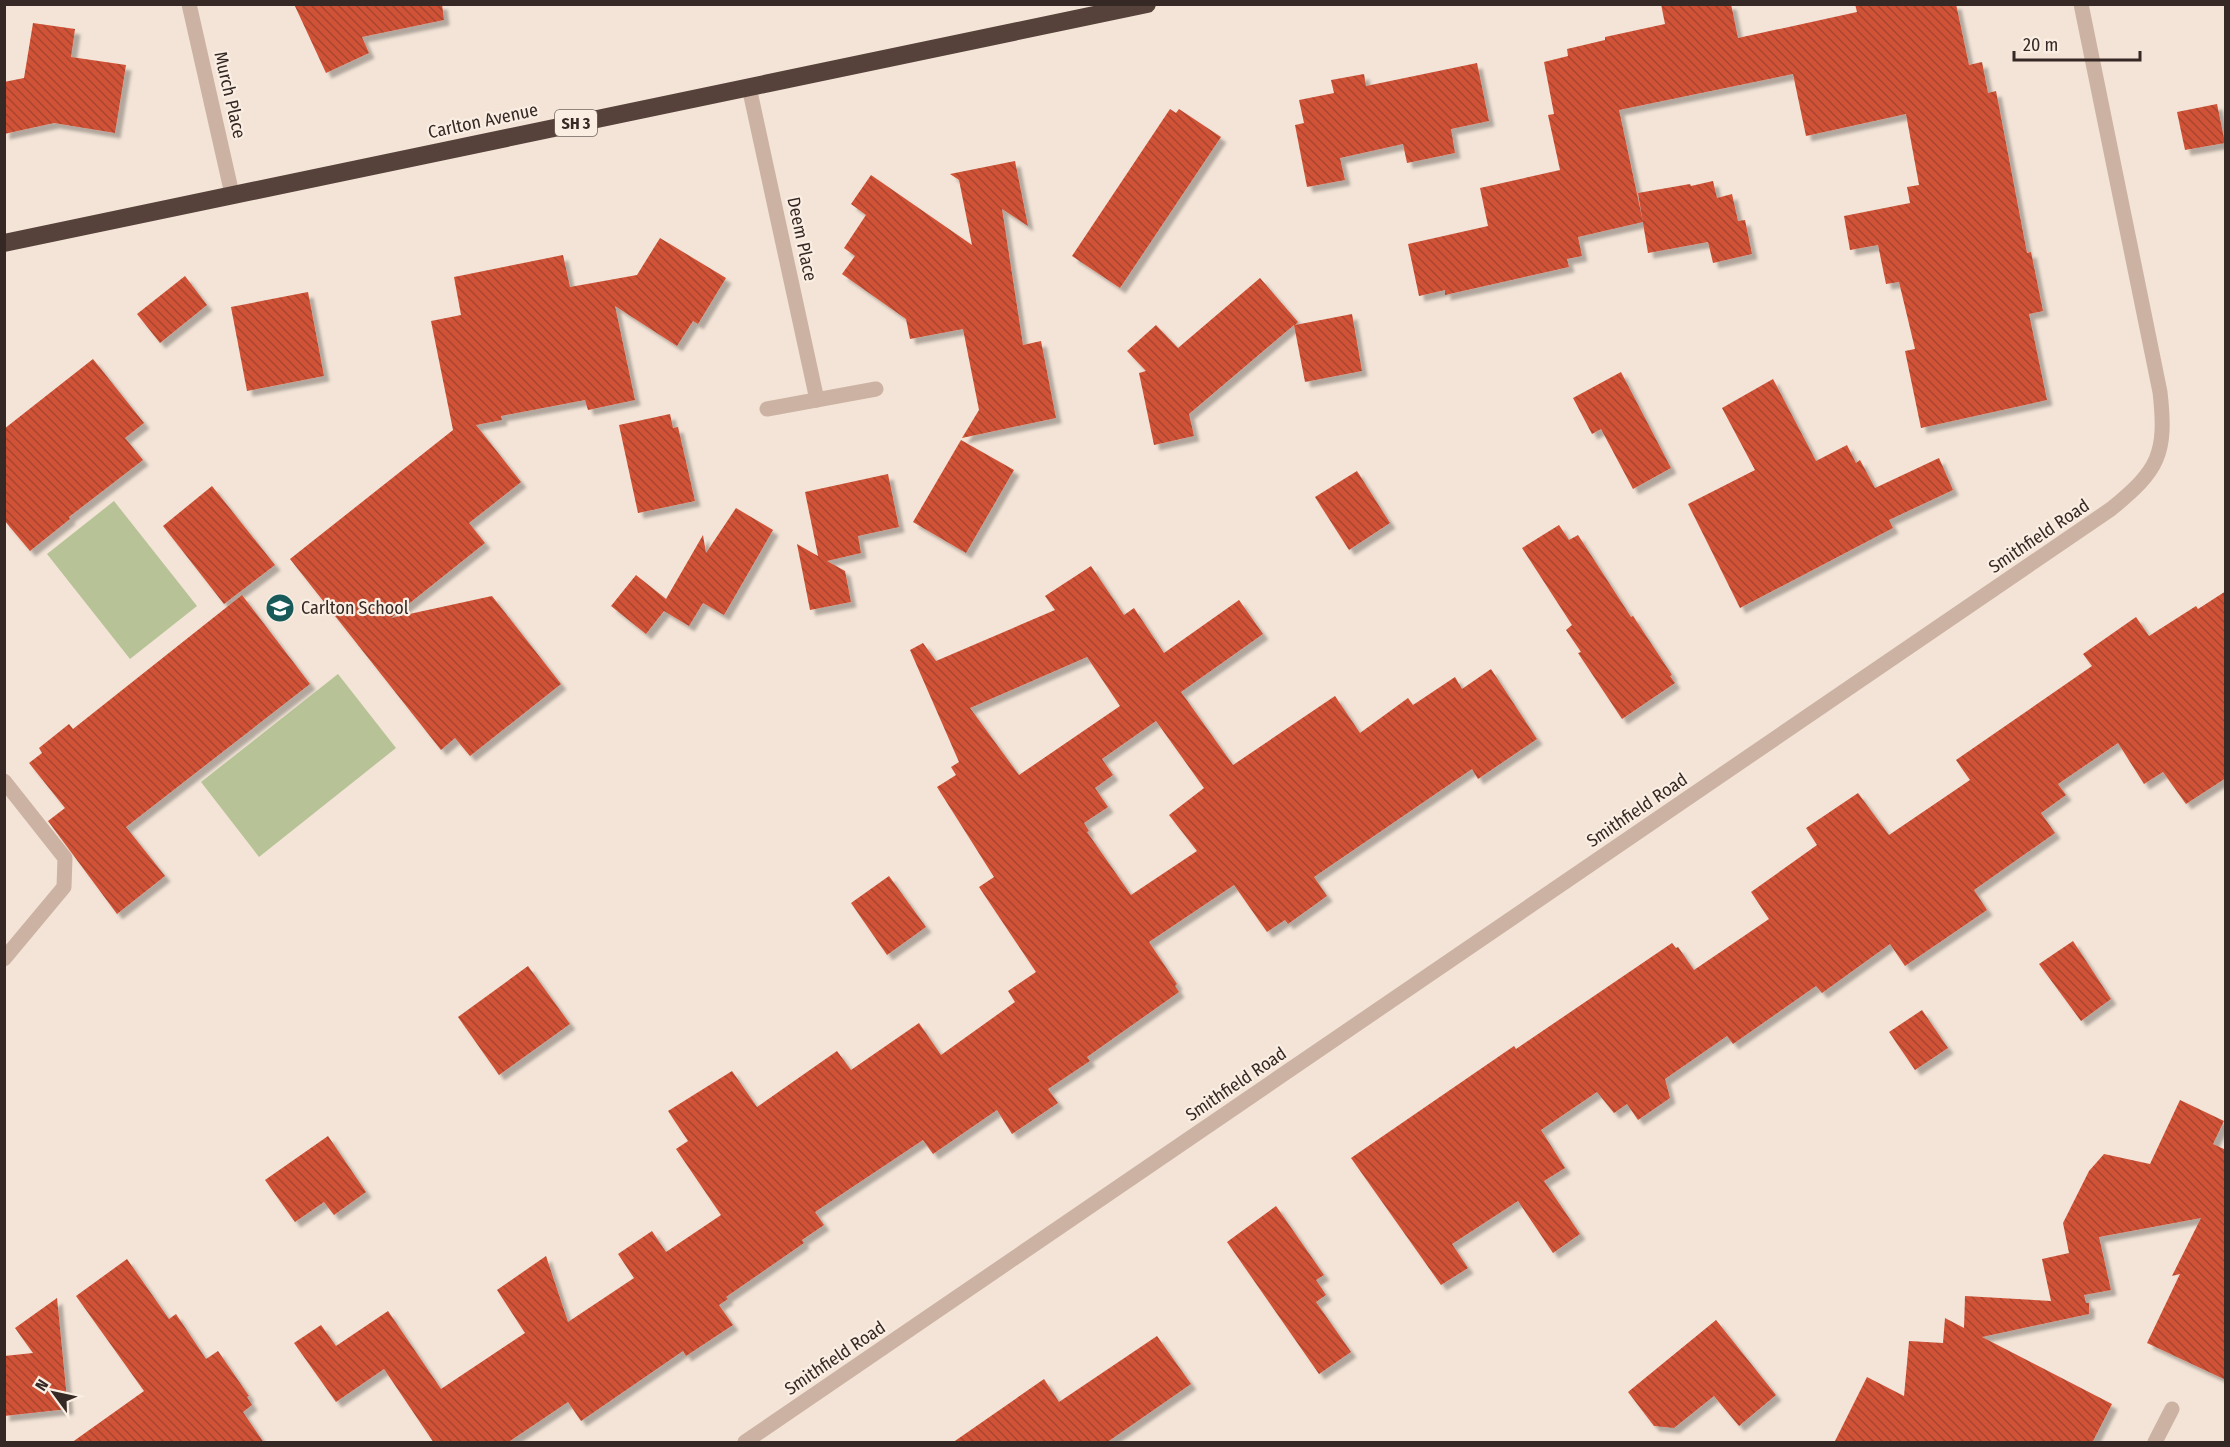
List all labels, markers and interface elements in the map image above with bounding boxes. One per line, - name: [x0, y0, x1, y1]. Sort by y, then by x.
- scale bar: [2014, 24, 2140, 62]
- text: 20 m: [2023, 34, 2058, 56]
- street label: Murch Place: [209, 49, 251, 141]
- street label: Carlton Avenue: [426, 99, 540, 143]
- road number: SH 3: [555, 110, 597, 136]
- street label: Deem Place: [782, 195, 822, 283]
- street label: Smithfield Road: [1984, 494, 2094, 578]
- school or university icon: Carlton School: [264, 592, 296, 624]
- place label: Carlton School: [301, 597, 409, 619]
- street label: Smithfield Road: [1582, 768, 1692, 852]
- street label: Smithfield Road: [1181, 1042, 1291, 1126]
- street label: Smithfield Road: [780, 1316, 890, 1400]
- north arrow: [24, 1363, 84, 1423]
- text: N: [31, 1376, 52, 1394]

